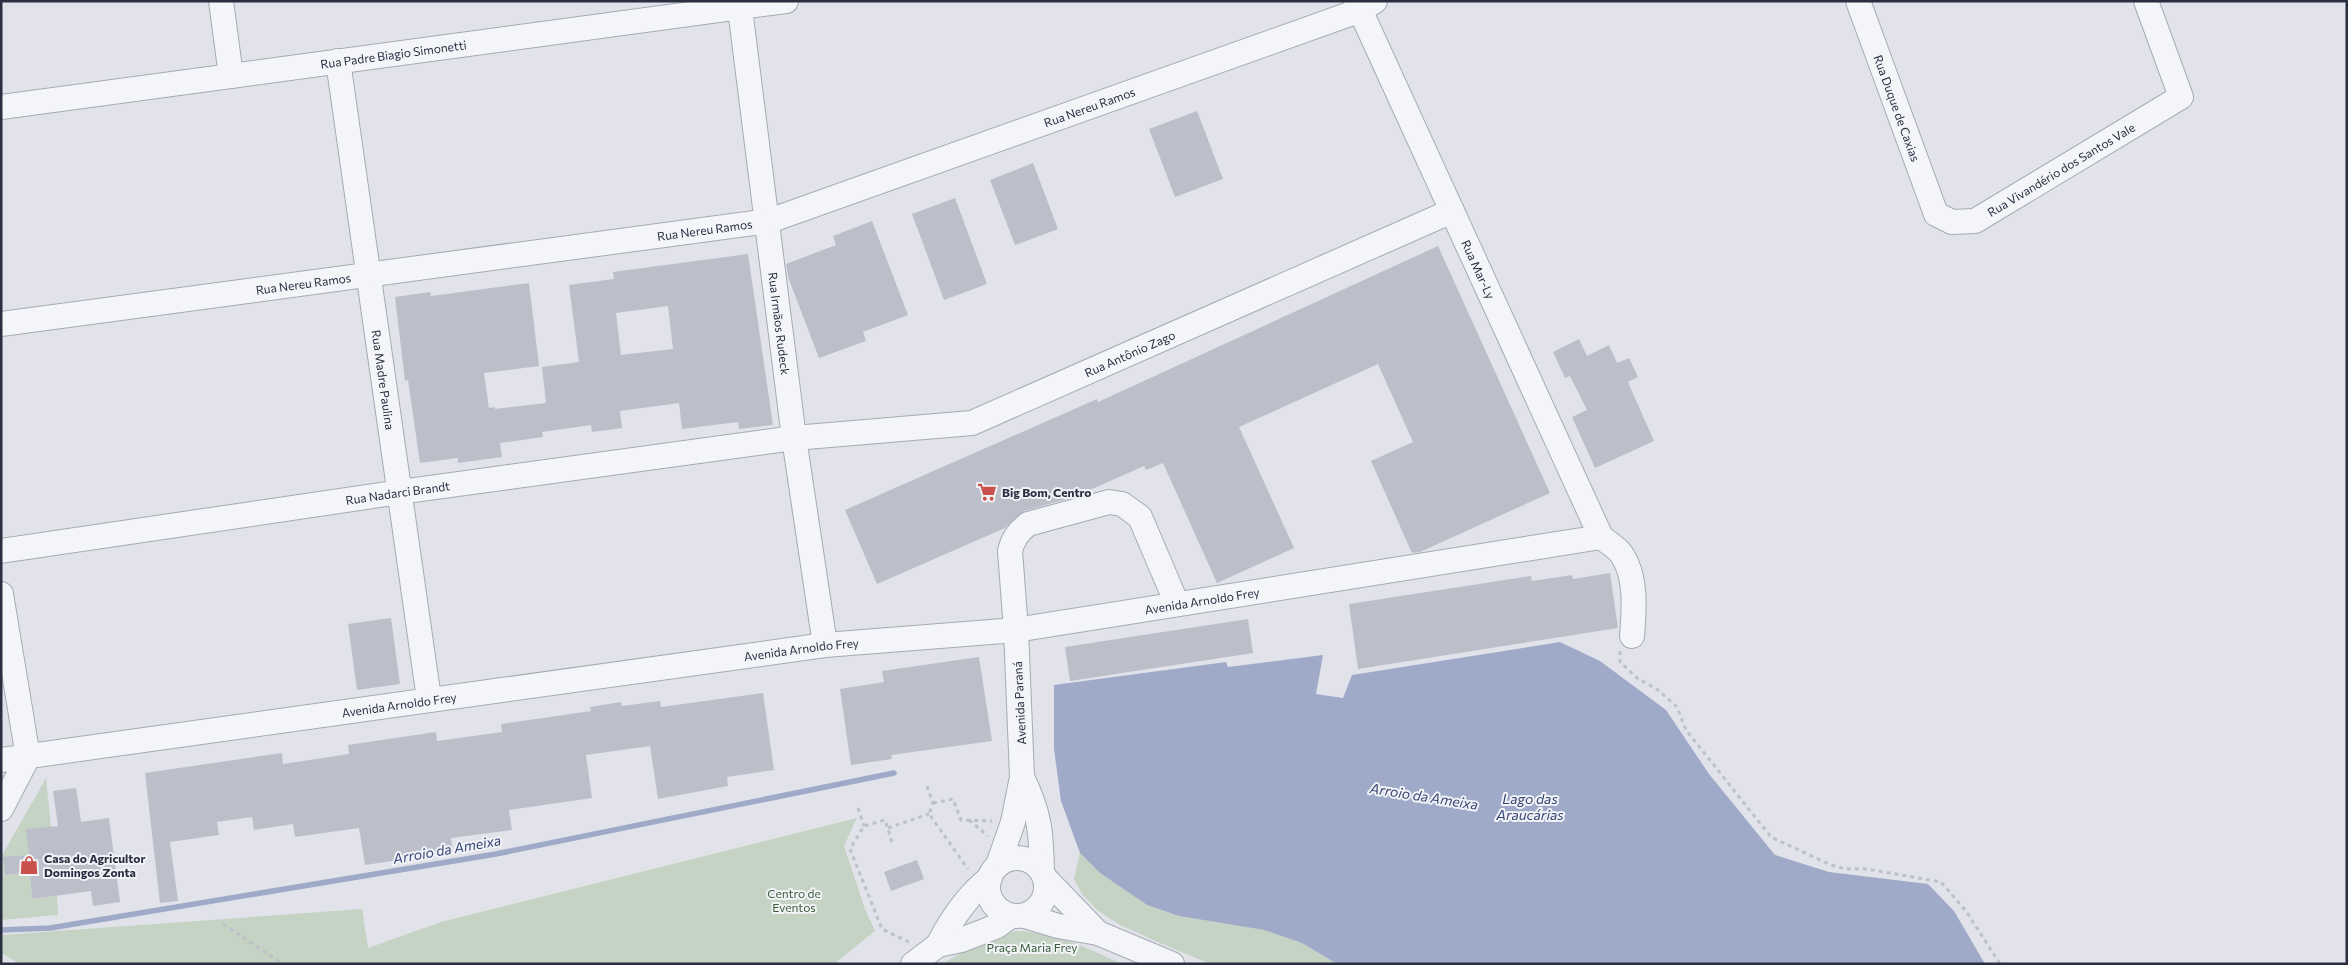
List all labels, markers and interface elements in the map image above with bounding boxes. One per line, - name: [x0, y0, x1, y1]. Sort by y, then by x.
- street label: Rua Padre Biagio Simonetti: [319, 37, 467, 71]
- street label: Rua Duque de Caxias: [1871, 53, 1923, 163]
- street label: Rua Nereu Ramos: [1042, 84, 1137, 130]
- street label: Rua Vivandério dos Santos Vale: [1985, 120, 2137, 219]
- street label: Rua Nereu Ramos: [656, 216, 753, 243]
- street label: Rua Mar-Ly: [1459, 237, 1498, 301]
- street label: Rua Nereu Ramos: [255, 270, 352, 297]
- street label: Rua Irmãos Rudeck: [766, 271, 793, 376]
- street label: Rua Antônio Zago: [1082, 327, 1177, 380]
- street label: Rua Madre Paulina: [369, 329, 398, 431]
- street label: Rua Nadarci Brandt: [345, 478, 451, 507]
- supermarket icon: Big Bom, Centro: [976, 481, 998, 503]
- place label: Big Bom, Centro: [1002, 485, 1092, 499]
- street label: Avenida Arnoldo Frey: [1144, 584, 1260, 616]
- street label: Avenida Arnoldo Frey: [743, 635, 859, 663]
- street label: Avenida Paraná: [1010, 661, 1028, 745]
- street label: Avenida Arnoldo Frey: [341, 689, 458, 719]
- water label: Arroio da Ameixa: [1368, 779, 1479, 813]
- water label: Lago das Araucárias: [1495, 790, 1564, 823]
- water label: Arroio da Ameixa: [391, 831, 502, 867]
- place label: Casa do Agricultor Domingos Zonta: [44, 851, 146, 879]
- shop icon: Casa do Agricultor Domingos Zonta: [18, 854, 40, 876]
- park label: Centro de Eventos: [767, 886, 821, 914]
- park label: Praça Maria Frey: [987, 940, 1077, 954]

